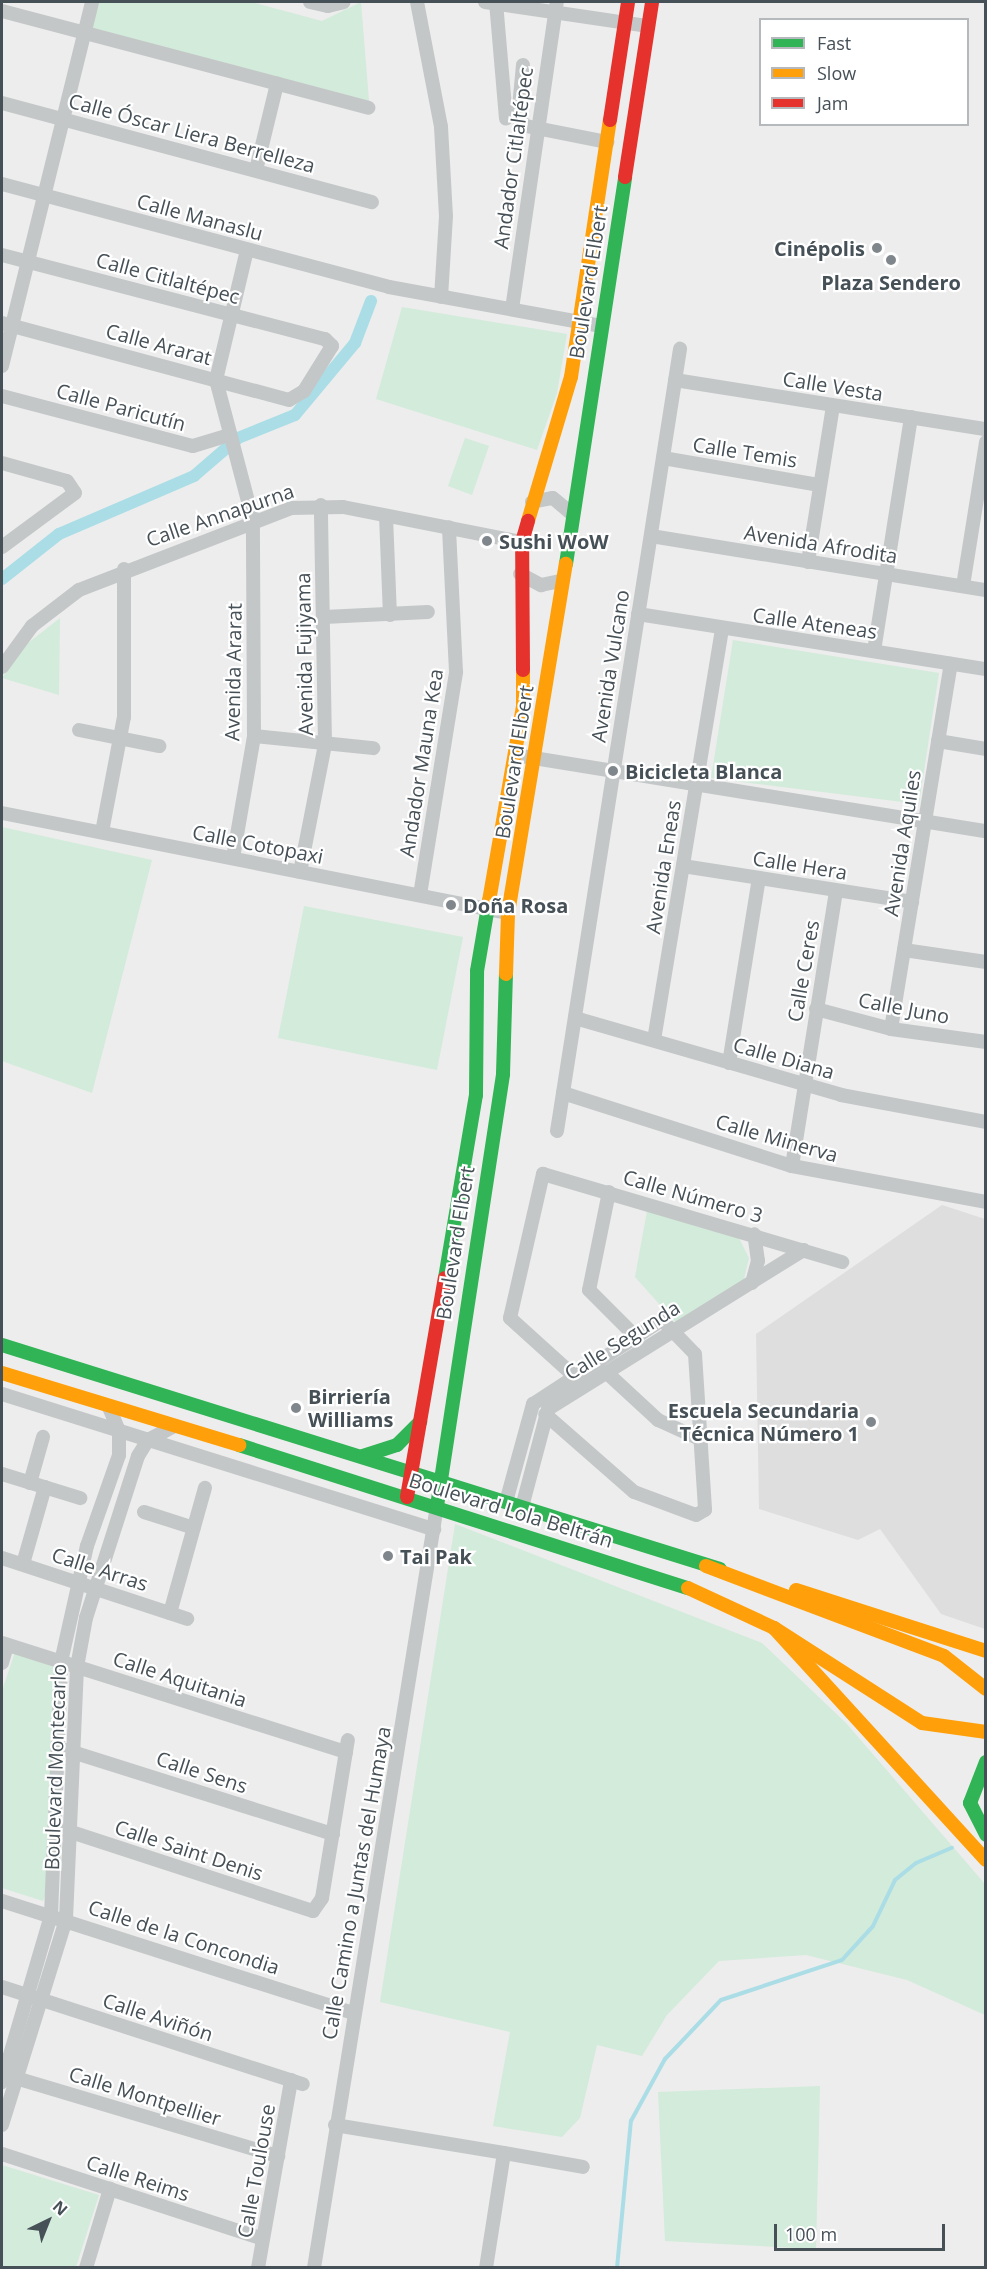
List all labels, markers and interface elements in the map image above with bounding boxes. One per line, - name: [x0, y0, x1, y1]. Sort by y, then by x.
- legend: [759, 18, 969, 126]
- text: Fast: [817, 31, 851, 55]
- text: Slow: [817, 61, 856, 85]
- street label: Andador Citlaltépec: [488, 66, 538, 250]
- street label: Calle Óscar Liera Berrelleza: [66, 89, 318, 177]
- text: Jam: [817, 91, 849, 115]
- street label: Calle Manaslu: [134, 189, 266, 245]
- street label: Boulevard Elbert: [564, 204, 612, 360]
- place label: Cinépolis: [774, 236, 865, 260]
- marker: Cinépolis: [870, 241, 884, 255]
- street label: Calle Citlaltépec: [94, 247, 242, 309]
- marker: Plaza Sendero: [884, 253, 898, 267]
- place label: Plaza Sendero: [821, 270, 961, 294]
- street label: Calle Ararat: [103, 318, 215, 370]
- street label: Calle Vesta: [781, 366, 885, 406]
- street label: Calle Paricutín: [54, 378, 188, 436]
- street label: Calle Temis: [691, 432, 799, 472]
- street label: Calle Annapurna: [143, 478, 297, 552]
- street label: Avenida Afrodita: [743, 520, 899, 568]
- place label: Sushi WoW: [499, 529, 609, 553]
- marker: Sushi WoW: [480, 534, 494, 548]
- street label: Avenida Fujiyama: [291, 572, 317, 736]
- street label: Avenida Vulcano: [586, 588, 634, 744]
- street label: Calle Ateneas: [751, 602, 879, 644]
- street label: Avenida Ararat: [220, 603, 246, 741]
- street label: Andador Mauna Kea: [394, 667, 448, 859]
- street label: Boulevard Elbert: [490, 684, 538, 840]
- place label: Bicicleta Blanca: [625, 759, 782, 783]
- marker: Bicicleta Blanca: [606, 764, 620, 778]
- street label: Avenida Aquiles: [879, 768, 925, 918]
- street label: Avenida Eneas: [641, 798, 685, 936]
- street label: Calle Cotopaxi: [190, 820, 326, 868]
- street label: Calle Hera: [751, 846, 849, 884]
- place label: Doña Rosa: [463, 893, 568, 917]
- marker: Doña Rosa: [444, 898, 458, 912]
- street label: Calle Ceres: [782, 918, 824, 1024]
- street label: Calle Juno: [856, 987, 952, 1029]
- street label: Calle Diana: [731, 1032, 837, 1084]
- street label: Calle Minerva: [713, 1109, 841, 1167]
- street label: Boulevard Elbert: [431, 1165, 479, 1321]
- street label: Calle Número 3: [620, 1165, 766, 1227]
- street label: Calle Segunda: [560, 1295, 684, 1385]
- place label: Birriería Williams: [308, 1384, 393, 1431]
- place label: Escuela Secundaria Técnica Número 1: [668, 1398, 859, 1445]
- marker: Birriería Williams: [289, 1401, 303, 1415]
- marker: Escuela Secundaria Técnica Número 1: [864, 1415, 878, 1429]
- street label: Boulevard Lola Beltrán: [406, 1468, 616, 1552]
- street label: Calle Arras: [49, 1542, 151, 1596]
- place label: Tai Pak: [400, 1544, 472, 1568]
- marker: Tai Pak: [381, 1549, 395, 1563]
- street label: Calle Aquitania: [110, 1646, 250, 1712]
- street label: Boulevard Montecarlo: [39, 1663, 71, 1871]
- street label: Calle Camino a Juntas del Humaya: [317, 1724, 395, 2042]
- street label: Calle Sens: [153, 1746, 251, 1798]
- street label: Calle Saint Denis: [112, 1815, 266, 1885]
- street label: Calle de la Concondia: [85, 1895, 283, 1979]
- street label: Calle Aviñón: [100, 1988, 216, 2046]
- street label: Calle Montpellier: [66, 2061, 224, 2131]
- street label: Calle Toulouse: [232, 2102, 280, 2240]
- street label: Calle Reims: [83, 2150, 193, 2206]
- north arrow: [18, 2191, 78, 2251]
- text: N: [48, 2195, 73, 2220]
- scale bar: [777, 2212, 948, 2250]
- text: 100 m: [785, 2222, 837, 2246]

